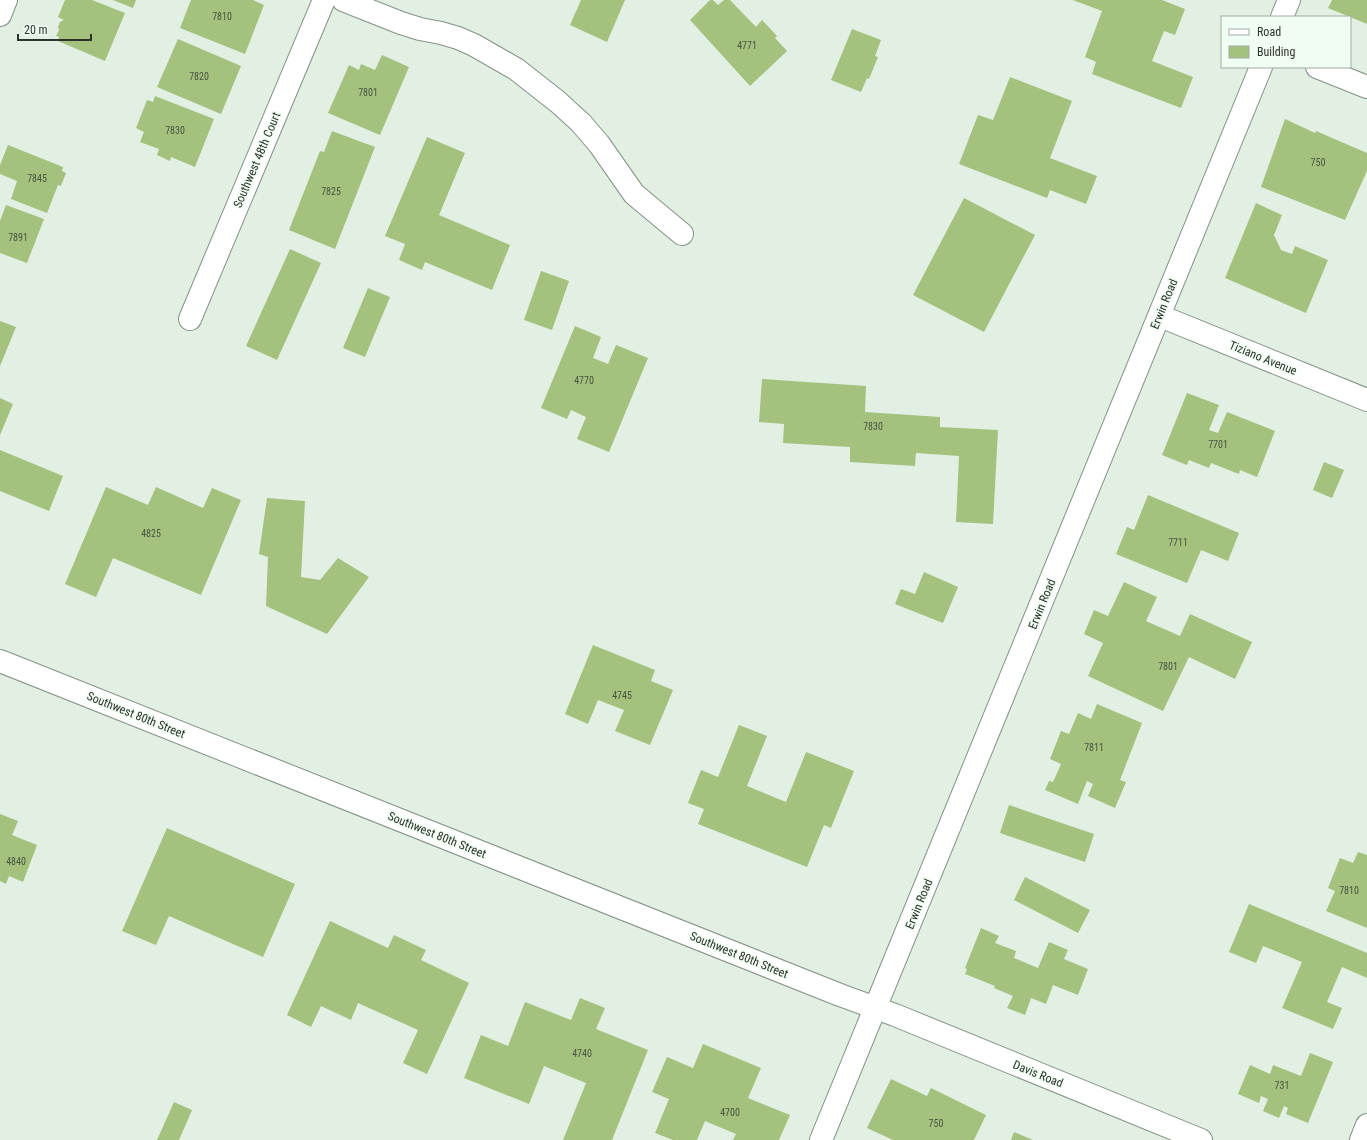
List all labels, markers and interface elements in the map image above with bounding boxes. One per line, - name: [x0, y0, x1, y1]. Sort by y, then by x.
- house number: 7810: [212, 11, 232, 22]
- scale bar: [18, 16, 91, 42]
- legend: [1221, 16, 1351, 68]
- text: 20 m: [24, 23, 48, 37]
- text: Road: [1257, 25, 1281, 39]
- house number: 4771: [737, 40, 757, 51]
- text: Building: [1257, 45, 1295, 59]
- house number: 7820: [189, 71, 209, 82]
- house number: 7801: [358, 87, 378, 98]
- street label: Southwest 48th Court: [230, 110, 284, 210]
- house number: 7830: [165, 125, 185, 136]
- house number: 750: [1311, 157, 1325, 168]
- house number: 7845: [27, 173, 47, 184]
- house number: 7825: [321, 186, 341, 197]
- house number: 7891: [8, 232, 28, 243]
- street label: Erwin Road: [1148, 277, 1180, 331]
- street label: Tiziano Avenue: [1227, 338, 1299, 378]
- house number: 4770: [574, 375, 594, 386]
- house number: 7830: [863, 421, 883, 432]
- house number: 7701: [1208, 439, 1228, 450]
- house number: 4825: [141, 528, 161, 539]
- house number: 7711: [1168, 537, 1188, 548]
- street label: Erwin Road: [1026, 577, 1058, 631]
- house number: 7801: [1158, 661, 1178, 672]
- street label: Southwest 80th Street: [85, 689, 188, 741]
- house number: 4745: [612, 690, 632, 701]
- house number: 7811: [1084, 742, 1104, 753]
- street label: Southwest 80th Street: [386, 809, 489, 861]
- house number: 4840: [6, 856, 26, 867]
- street label: Erwin Road: [903, 877, 935, 931]
- house number: 7810: [1339, 885, 1359, 896]
- street label: Southwest 80th Street: [688, 929, 791, 981]
- house number: 4740: [572, 1048, 592, 1059]
- street label: Davis Road: [1011, 1058, 1065, 1090]
- house number: 731: [1275, 1080, 1289, 1091]
- house number: 4700: [720, 1107, 740, 1118]
- house number: 750: [929, 1118, 943, 1129]

